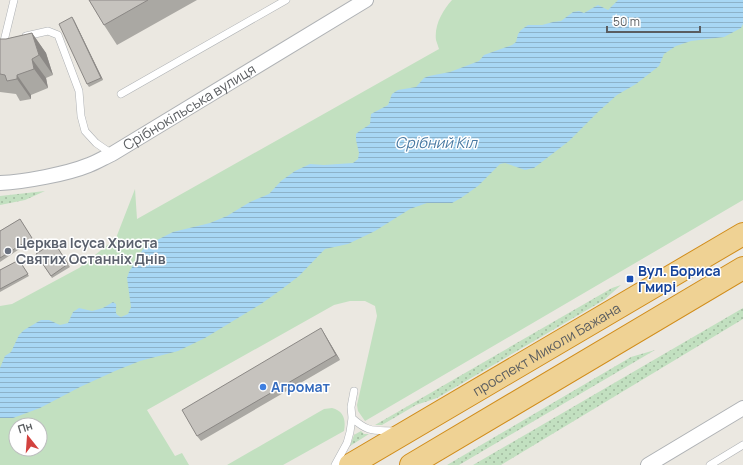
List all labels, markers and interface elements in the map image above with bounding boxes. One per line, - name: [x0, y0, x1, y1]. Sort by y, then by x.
- scale bar: [607, 8, 700, 34]
- text: 50 m: [613, 13, 640, 30]
- street label: Срібнокільська вулиця: [119, 59, 259, 154]
- water label: Срібний Кіл: [395, 132, 478, 153]
- place label: Церква Ісуса Христа Святих Останніх Днів: [16, 233, 166, 268]
- marker: Церква Ісуса Христа Святих Останніх Днів: [3, 246, 13, 256]
- place label: Вул. Бориса Гмирі: [638, 261, 721, 296]
- marker: Вул. Бориса Гмирі: [625, 274, 635, 284]
- street label: проспект Миколи Бажана: [469, 298, 624, 400]
- place label: Агромат: [271, 377, 331, 396]
- marker: Агромат: [258, 382, 268, 392]
- north arrow: [8, 417, 48, 457]
- text: Пн: [16, 418, 34, 436]

